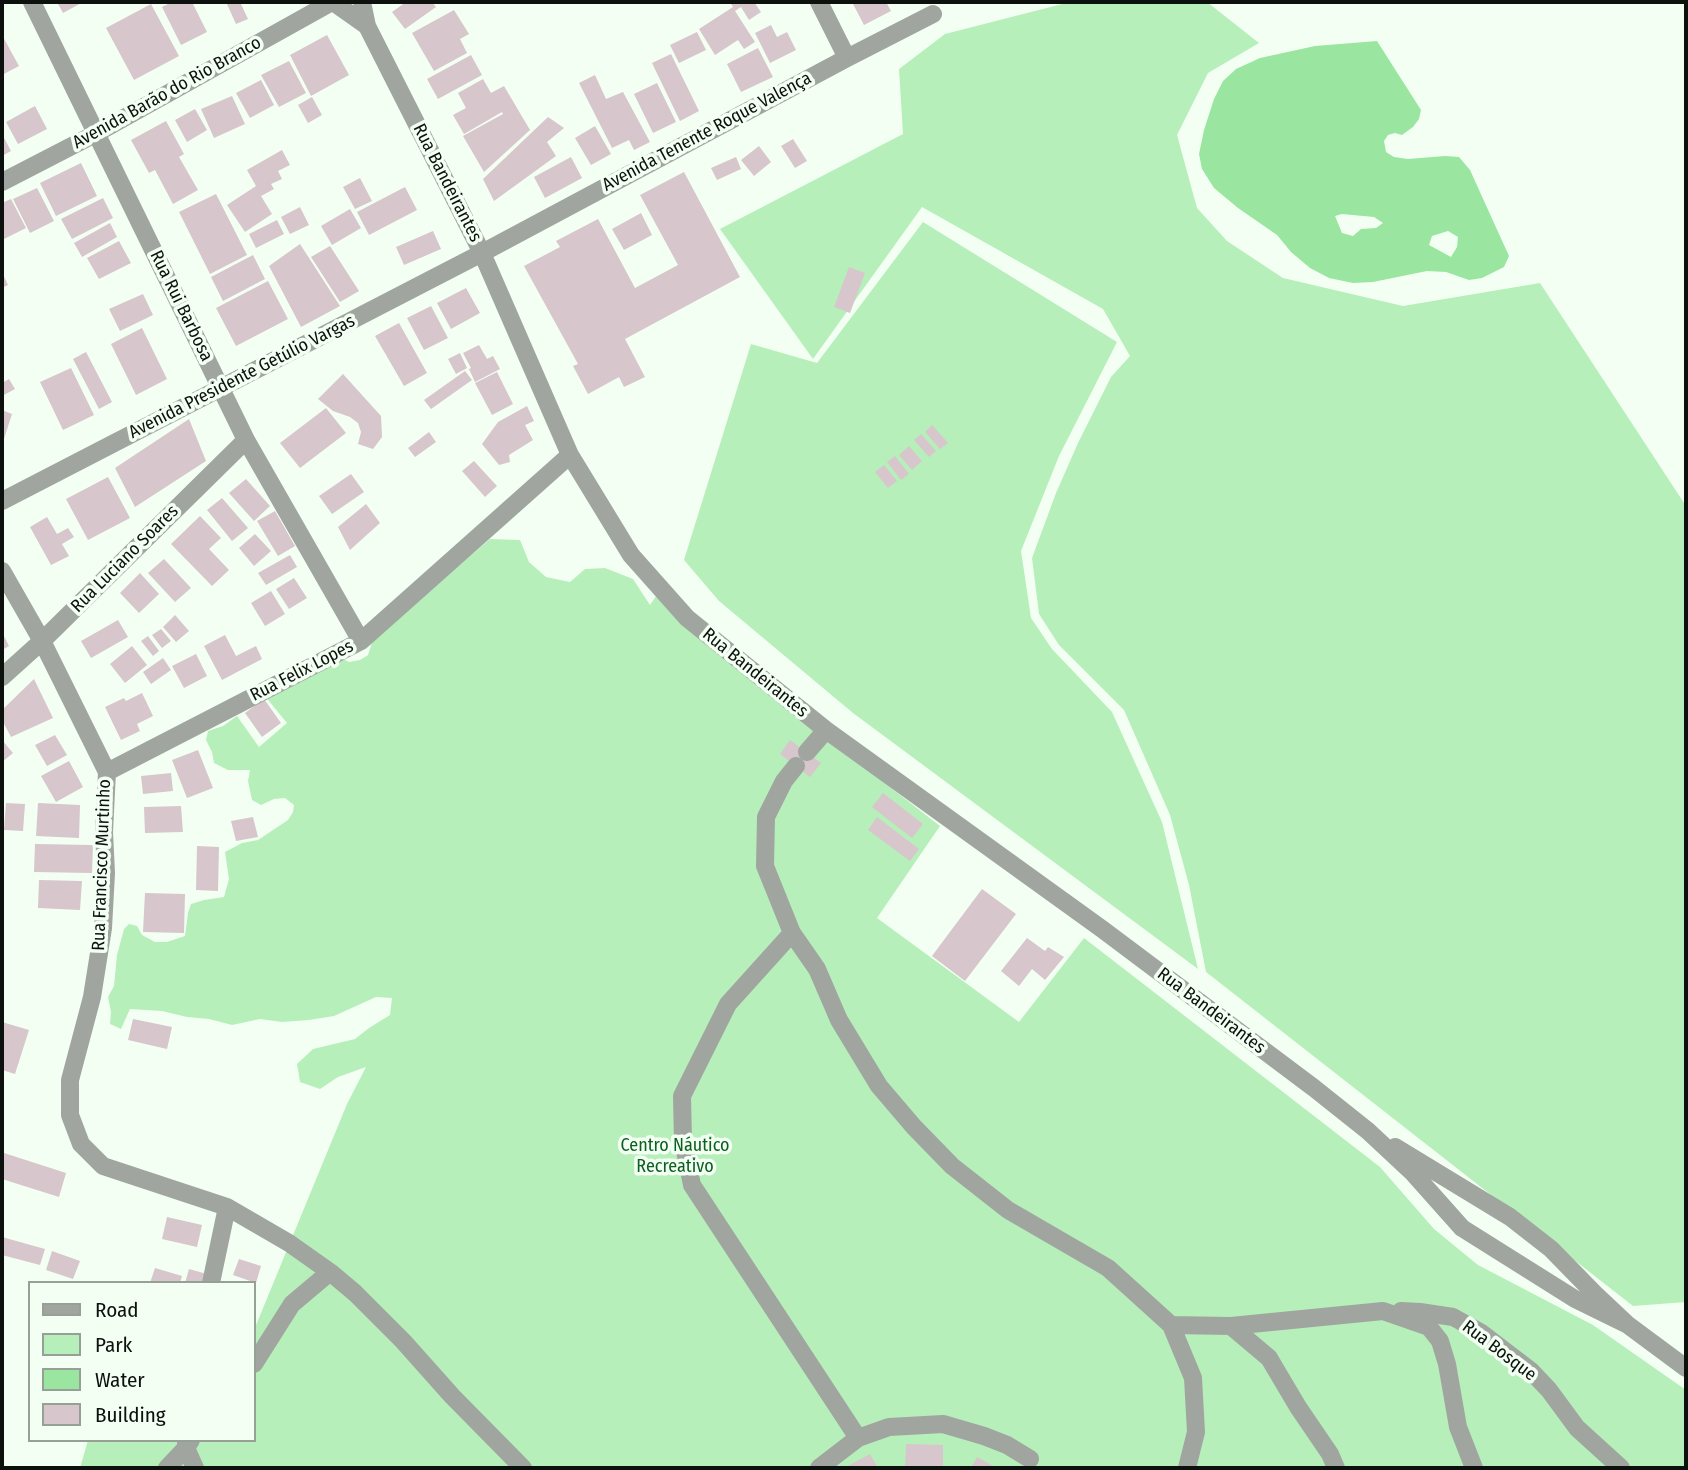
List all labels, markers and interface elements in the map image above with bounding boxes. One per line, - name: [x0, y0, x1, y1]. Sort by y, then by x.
- street label: Avenida Barão do Rio Branco: [69, 32, 265, 154]
- street label: Avenida Tenente Roque Valença: [599, 68, 815, 196]
- street label: Rua Bandeirantes: [408, 120, 486, 246]
- street label: Rua Rui Barbosa: [145, 247, 217, 365]
- street label: Avenida Presidente Getúlio Vargas: [125, 310, 359, 444]
- street label: Rua Luciano Soares: [67, 501, 183, 617]
- street label: Rua Bandeirantes: [698, 624, 812, 722]
- street label: Rua Felix Lopes: [247, 636, 357, 706]
- street label: Rua Francisco Murtinho: [88, 779, 116, 951]
- street label: Rua Bandeirantes: [1153, 963, 1269, 1059]
- park label: Centro Náutico Recreativo: [621, 1135, 729, 1178]
- legend: [28, 1281, 256, 1442]
- text: Road: [95, 1297, 139, 1323]
- street label: Rua Bosque: [1458, 1316, 1540, 1386]
- text: Park: [95, 1332, 132, 1358]
- text: Water: [95, 1367, 145, 1393]
- text: Building: [95, 1402, 166, 1428]

